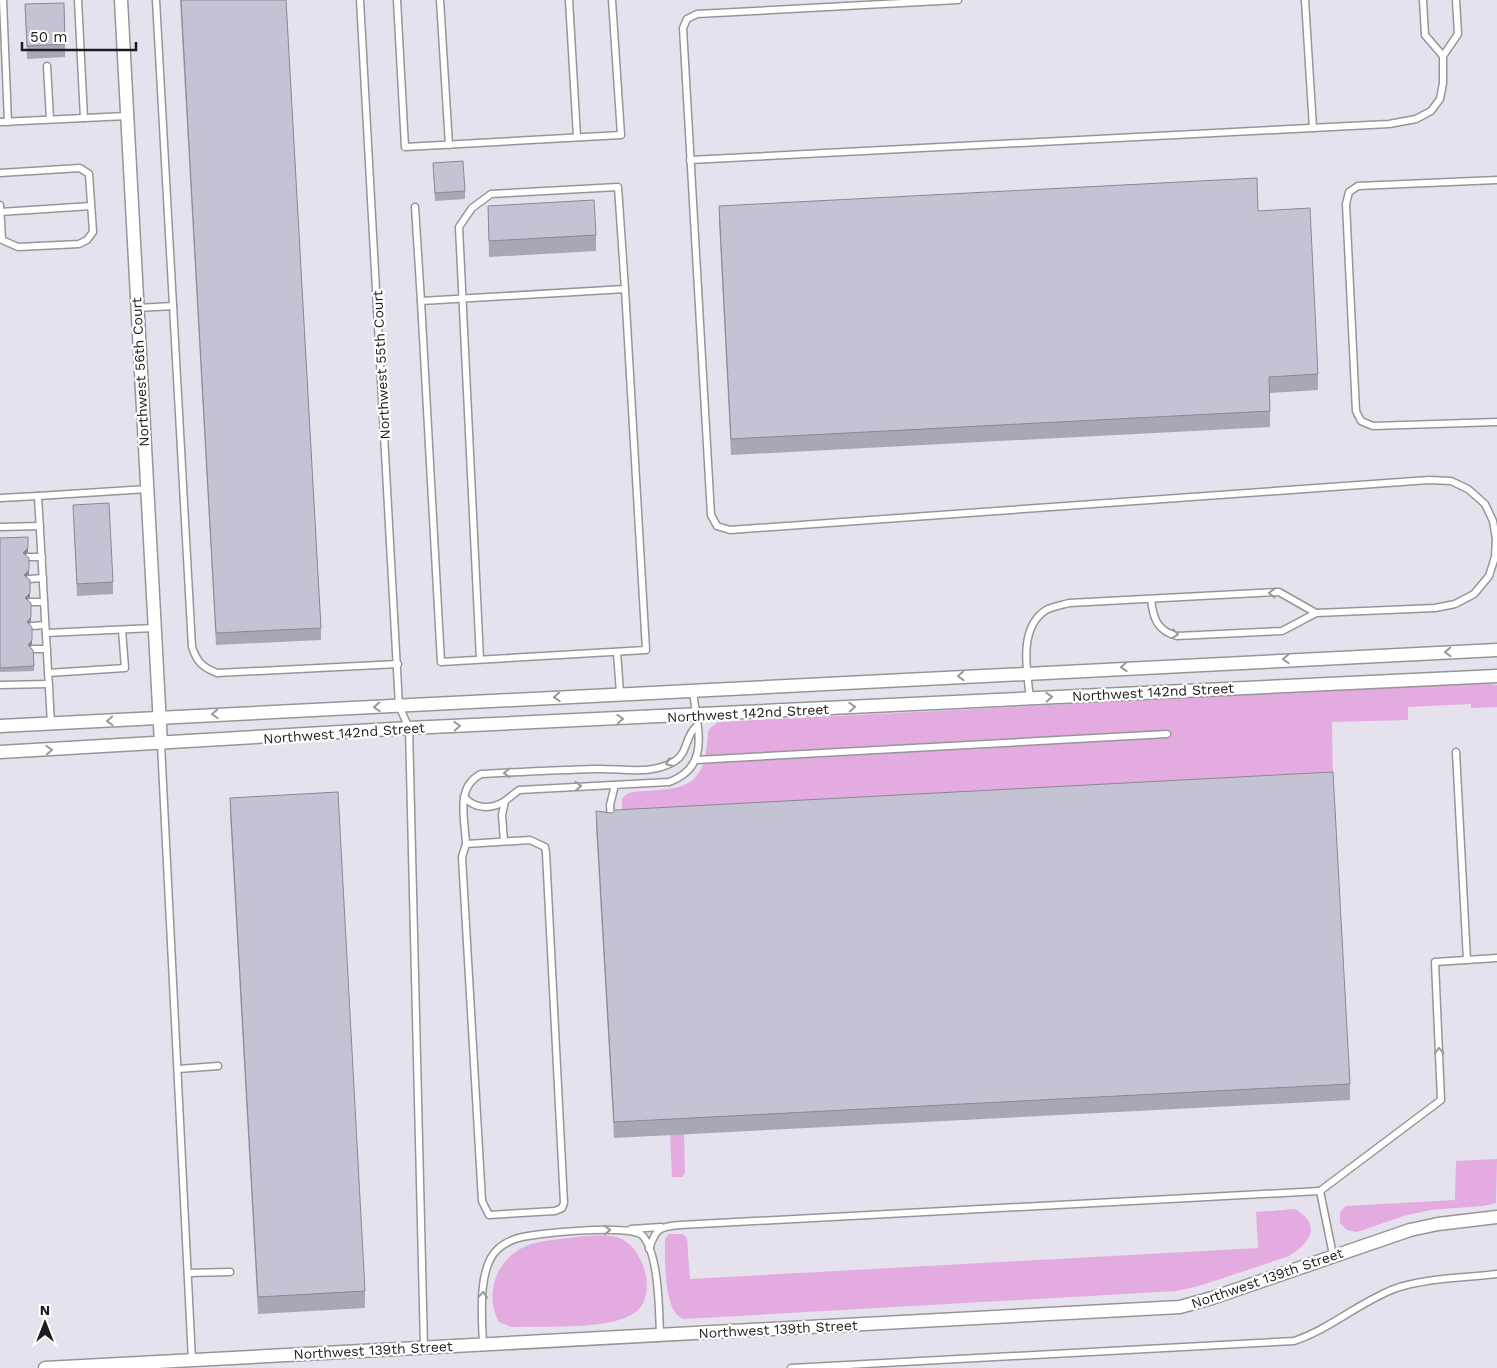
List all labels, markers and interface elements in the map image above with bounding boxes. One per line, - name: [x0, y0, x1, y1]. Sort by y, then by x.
- scale bar: [22, 20, 136, 52]
- text: 50 m: [30, 28, 67, 46]
- street label: Northwest 55th Court: [369, 290, 393, 440]
- street label: Northwest 56th Court: [128, 297, 152, 447]
- one-way arrow: [1268, 588, 1276, 598]
- one-way arrow: [1171, 628, 1179, 639]
- one-way arrow: [1444, 647, 1452, 657]
- one-way arrow: [1282, 653, 1290, 664]
- one-way arrow: [1119, 662, 1127, 673]
- one-way arrow: [957, 671, 965, 682]
- street label: Northwest 142nd Street: [1072, 680, 1234, 704]
- one-way arrow: [553, 691, 561, 702]
- one-way arrow: [1046, 692, 1053, 702]
- one-way arrow: [373, 701, 381, 712]
- street label: Northwest 142nd Street: [667, 701, 829, 725]
- one-way arrow: [848, 702, 856, 713]
- one-way arrow: [211, 709, 218, 719]
- one-way arrow: [616, 713, 624, 724]
- one-way arrow: [106, 715, 114, 726]
- street label: Northwest 142nd Street: [263, 719, 426, 747]
- one-way arrow: [454, 721, 462, 731]
- one-way arrow: [45, 744, 53, 755]
- one-way arrow: [665, 757, 674, 768]
- one-way arrow: [503, 767, 511, 778]
- one-way arrow: [575, 781, 583, 791]
- one-way arrow: [1433, 1047, 1444, 1055]
- one-way arrow: [604, 1224, 612, 1235]
- street label: Northwest 139th Street: [1189, 1244, 1345, 1311]
- one-way arrow: [477, 1291, 488, 1299]
- north arrow: [20, 1298, 70, 1348]
- text: N: [40, 1302, 50, 1318]
- street label: Northwest 139th Street: [698, 1317, 858, 1341]
- street label: Northwest 139th Street: [293, 1338, 453, 1362]

